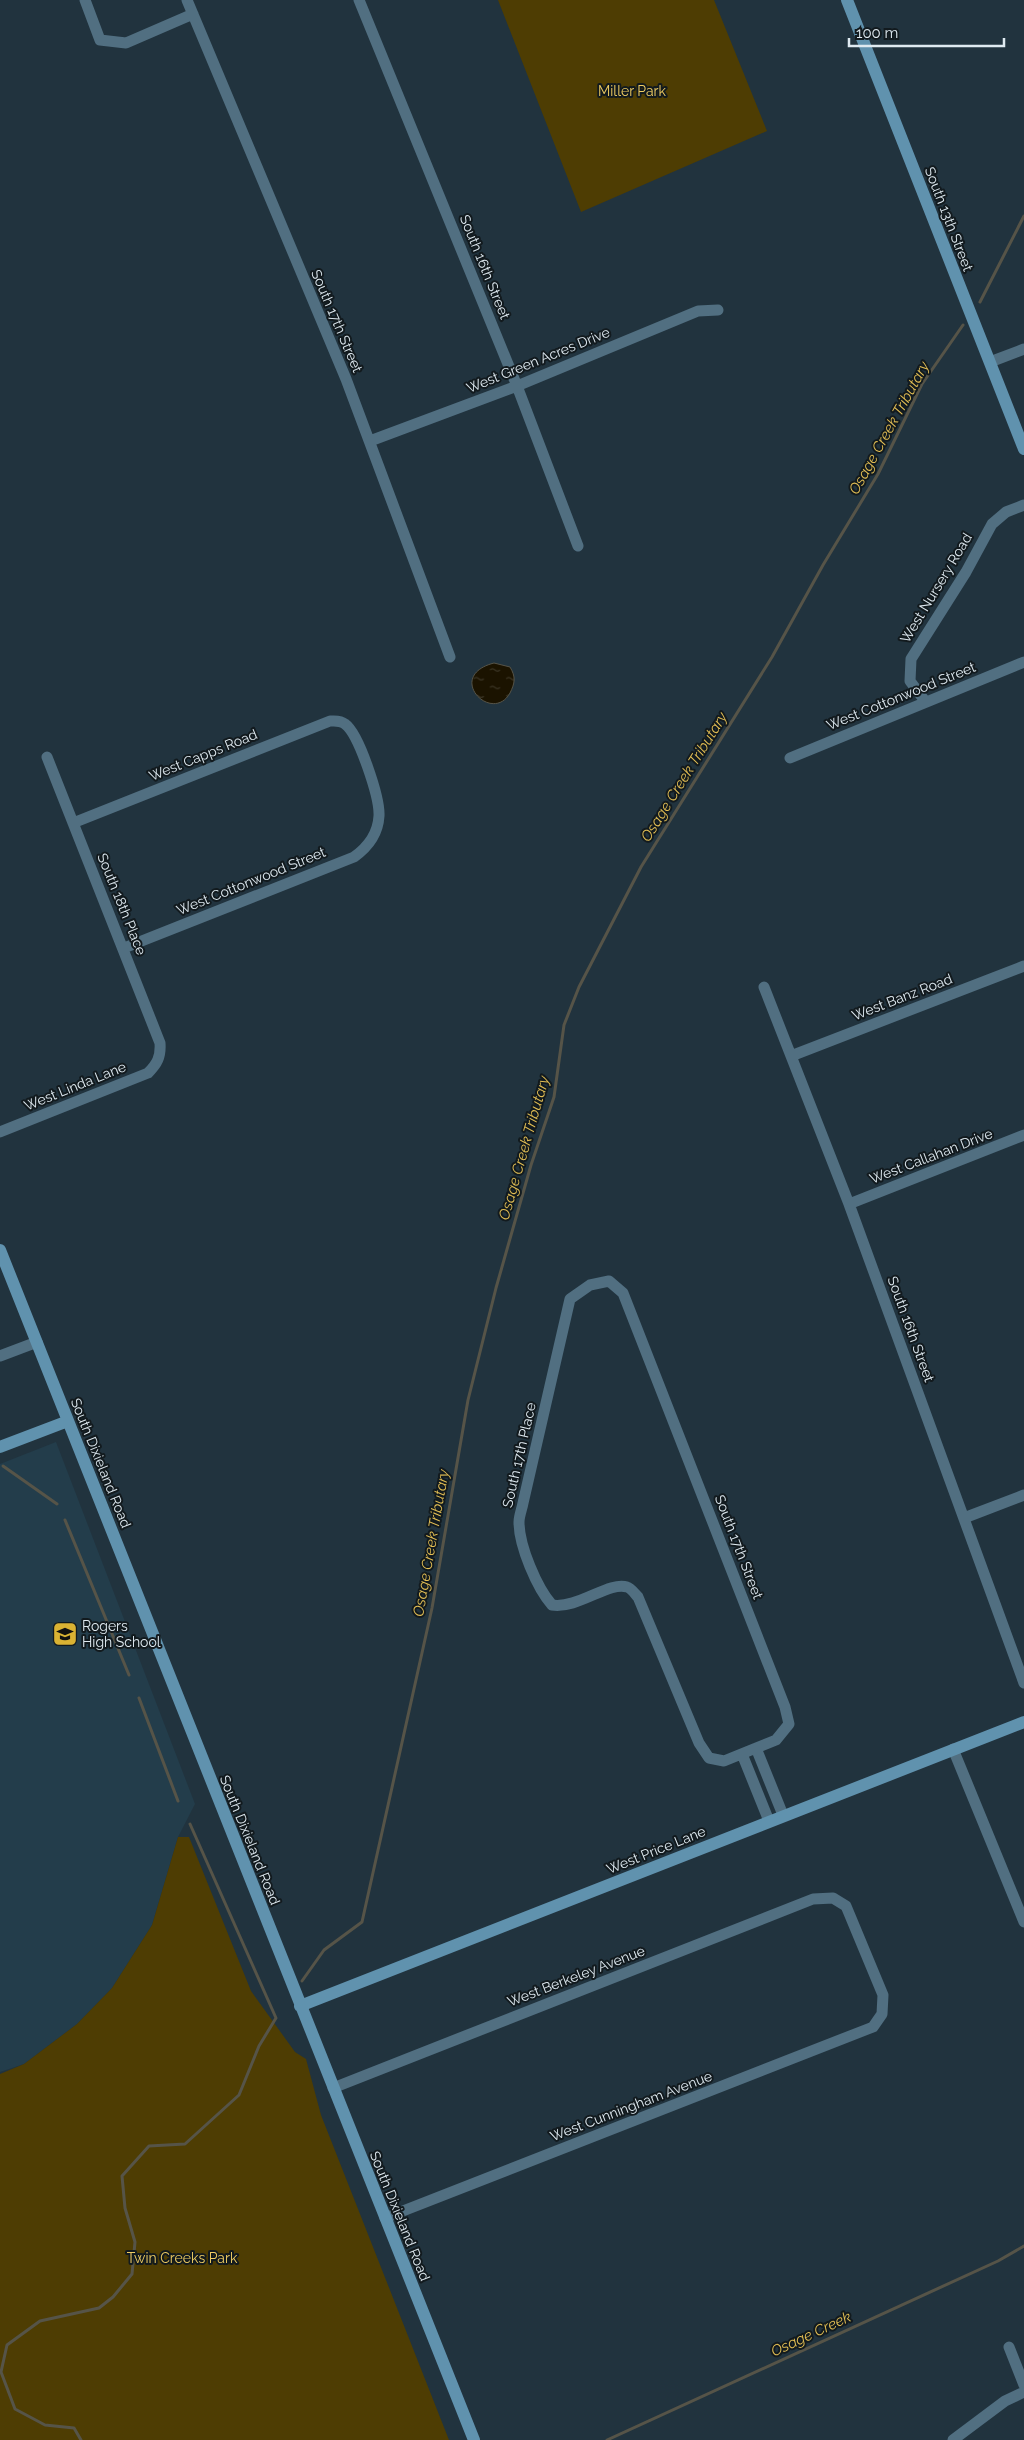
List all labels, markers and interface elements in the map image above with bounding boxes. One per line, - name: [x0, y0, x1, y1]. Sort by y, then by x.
- scale bar: [849, 15, 1004, 47]
- text: 100 m: [856, 24, 898, 42]
- park label: Miller Park: [598, 83, 667, 99]
- street label: South 13th Street: [922, 165, 976, 274]
- street label: South 16th Street: [457, 212, 513, 322]
- street label: South 17th Street: [308, 267, 366, 375]
- street label: West Green Acres Drive: [464, 324, 612, 396]
- water label: Osage Creek Tributary: [845, 358, 933, 498]
- street label: West Nursery Road: [897, 530, 975, 646]
- street label: West Cottonwood Street: [824, 659, 978, 733]
- water label: Osage Creek Tributary: [637, 708, 732, 845]
- street label: West Capps Road: [147, 726, 259, 784]
- street label: West Cottonwood Street: [174, 844, 328, 918]
- street label: South 18th Place: [94, 851, 150, 957]
- street label: West Banz Road: [850, 971, 954, 1023]
- street label: West Linda Lane: [22, 1058, 128, 1114]
- water label: Osage Creek Tributary: [495, 1073, 553, 1222]
- street label: West Callahan Drive: [867, 1125, 995, 1187]
- street label: South 16th Street: [884, 1274, 938, 1384]
- street label: South Dixieland Road: [68, 1396, 134, 1530]
- street label: South 17th Place: [499, 1401, 539, 1509]
- water label: Osage Creek Tributary: [409, 1467, 453, 1618]
- street label: South 17th Street: [712, 1493, 766, 1602]
- place label: Rogers High School: [82, 1618, 161, 1650]
- school or university icon: Rogers High School: [52, 1621, 78, 1647]
- street label: South Dixieland Road: [217, 1773, 283, 1907]
- street label: West Price Lane: [604, 1823, 708, 1877]
- street label: West Berkeley Avenue: [505, 1942, 647, 2010]
- street label: West Cunningham Avenue: [548, 2068, 714, 2144]
- street label: South Dixieland Road: [367, 2149, 433, 2283]
- park label: Twin Creeks Park: [127, 2250, 238, 2266]
- water label: Osage Creek: [768, 2308, 854, 2360]

